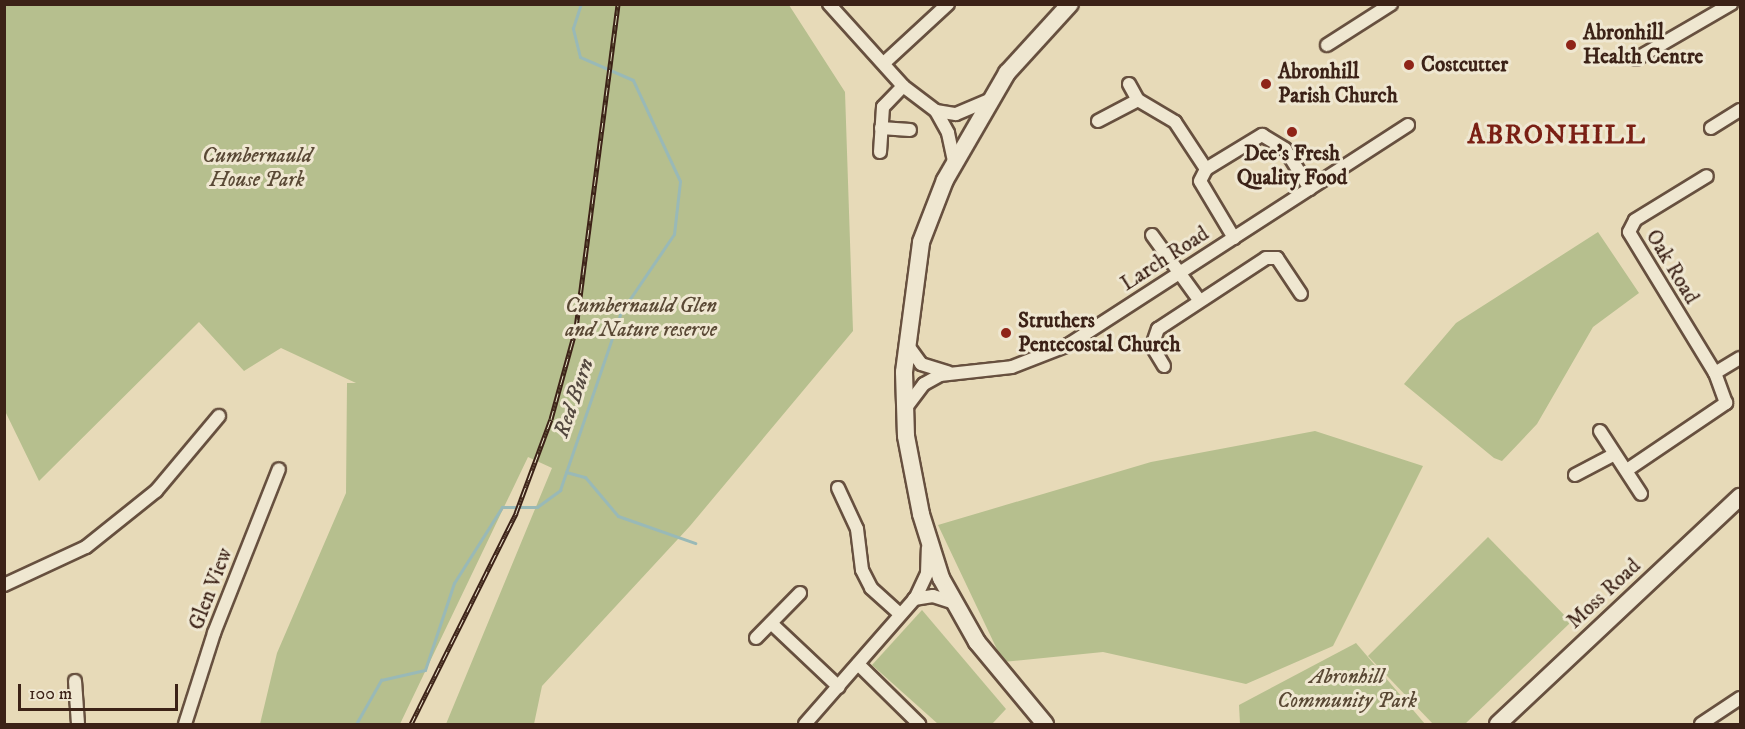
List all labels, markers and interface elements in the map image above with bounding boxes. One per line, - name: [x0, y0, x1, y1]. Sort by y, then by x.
- place label: Abronhill Health Centre: [1583, 20, 1703, 70]
- marker: Abronhill Health Centre: [1564, 38, 1578, 52]
- place label: Costcutter: [1421, 52, 1508, 78]
- marker: Costcutter: [1402, 58, 1416, 72]
- place label: Abronhill Parish Church: [1278, 59, 1398, 109]
- marker: Abronhill Parish Church: [1259, 77, 1273, 91]
- district label: ABRONHILL: [1467, 120, 1647, 152]
- marker: Dee's Fresh Quality Food: [1285, 125, 1299, 139]
- place label: Dee's Fresh Quality Food: [1237, 141, 1347, 191]
- park label: Cumbernauld House Park: [202, 143, 312, 193]
- street label: Larch Road: [1116, 221, 1214, 297]
- street label: Oak Road: [1640, 225, 1704, 309]
- park label: Cumbernauld Glen and Nature reserve: [565, 293, 717, 343]
- place label: Struthers Pentecostal Church: [1018, 308, 1180, 358]
- marker: Struthers Pentecostal Church: [999, 326, 1013, 340]
- water label: Red Burn: [548, 355, 600, 441]
- street label: Glen View: [184, 544, 238, 634]
- street label: Moss Road: [1562, 554, 1646, 634]
- park label: Abronhill Community Park: [1277, 664, 1417, 714]
- scale bar: [21, 672, 182, 710]
- text: 100 m: [29, 683, 72, 705]

